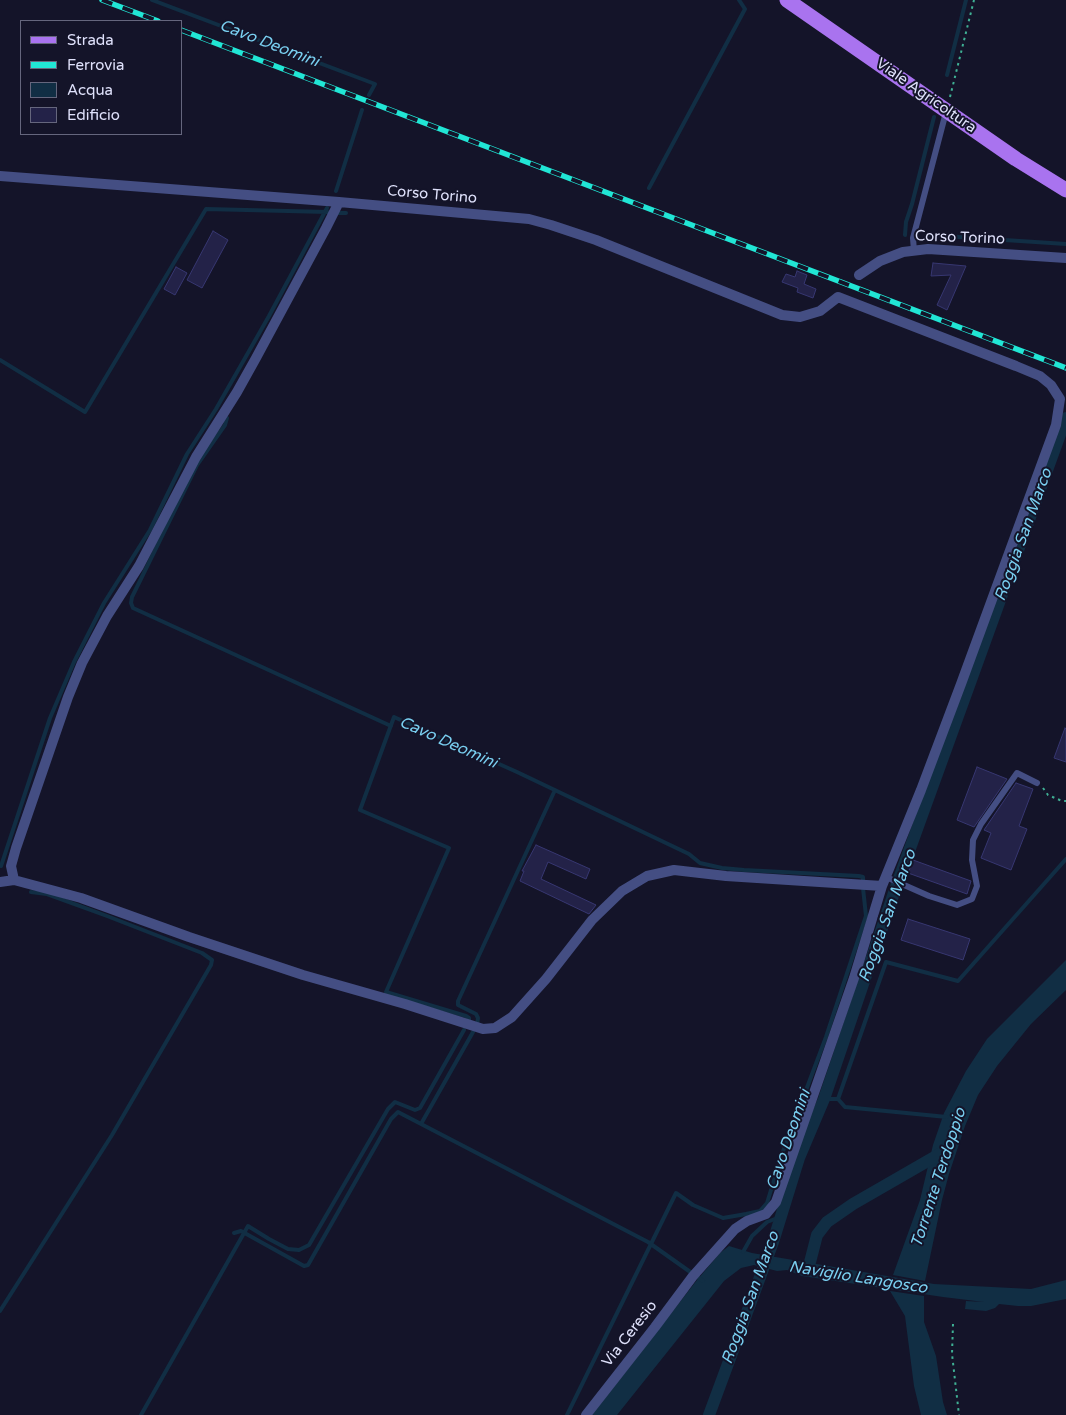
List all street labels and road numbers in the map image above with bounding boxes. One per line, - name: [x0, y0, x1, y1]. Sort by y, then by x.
- street label: Viale Agricoltura: [872, 55, 980, 137]
- street label: Corso Torino: [386, 182, 478, 208]
- street label: Corso Torino: [915, 227, 1005, 249]
- street label: Via Ceresio: [599, 1297, 661, 1371]

